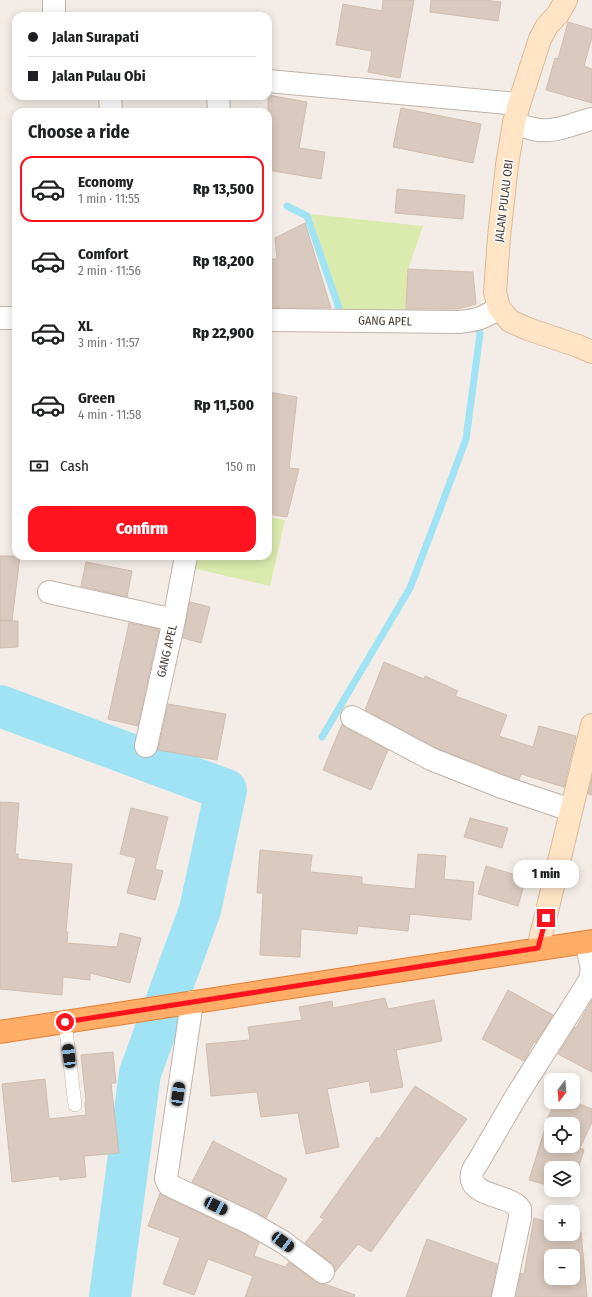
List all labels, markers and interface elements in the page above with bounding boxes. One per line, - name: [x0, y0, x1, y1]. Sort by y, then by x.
- text: Jalan Surapati: [52, 28, 139, 46]
- text: Jalan Pulau Obi: [52, 67, 146, 85]
- text: Choose a ride: [28, 121, 130, 143]
- street label: JALAN PULAU OBI: [492, 159, 516, 243]
- icon: car: [30, 171, 66, 207]
- text: Economy: [78, 173, 133, 191]
- text: Rp 13,500: [193, 180, 254, 198]
- text: 1 min · 11:55: [78, 191, 140, 206]
- icon: car: [30, 243, 66, 279]
- text: Comfort: [78, 245, 129, 263]
- text: Rp 18,200: [193, 252, 254, 270]
- text: 2 min · 11:56: [78, 263, 141, 278]
- street label: GANG APEL: [358, 314, 413, 328]
- icon: car: [30, 315, 66, 351]
- text: XL: [78, 317, 93, 335]
- text: Rp 22,900: [193, 324, 254, 342]
- text: 3 min · 11:57: [78, 335, 140, 350]
- icon: car: [30, 387, 66, 423]
- text: Green: [78, 389, 115, 407]
- text: Rp 11,500: [194, 396, 254, 414]
- text: 4 min · 11:58: [78, 407, 142, 422]
- icon: cash: [28, 455, 50, 477]
- text: Cash: [60, 457, 89, 475]
- text: 150 m: [225, 459, 256, 474]
- button: Confirm: [28, 506, 256, 552]
- street label: GANG APEL: [154, 623, 180, 679]
- callout: 1 min: [513, 860, 579, 888]
- text: 1 min: [532, 866, 560, 881]
- route end: [537, 909, 555, 927]
- route start: [56, 1013, 74, 1031]
- car: [62, 1043, 76, 1069]
- north arrow: [544, 1073, 580, 1109]
- map controls: [544, 1073, 580, 1285]
- car: [170, 1081, 186, 1107]
- button: locate: [544, 1117, 580, 1153]
- button: layers: [544, 1161, 580, 1197]
- car: [203, 1195, 229, 1217]
- button: +: [544, 1205, 580, 1241]
- car: [270, 1230, 296, 1254]
- button: −: [544, 1249, 580, 1285]

